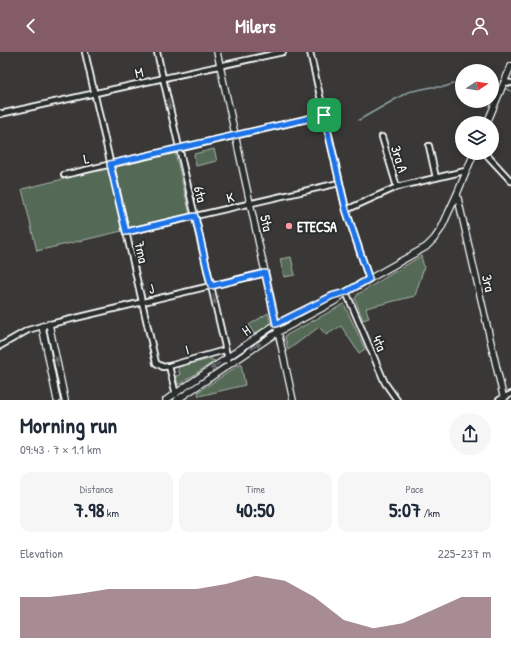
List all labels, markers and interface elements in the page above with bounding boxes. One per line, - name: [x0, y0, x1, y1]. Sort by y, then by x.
- text: Milers: [235, 14, 276, 39]
- icon: back: [20, 15, 42, 37]
- icon: person: [469, 15, 491, 37]
- street label: M: [133, 62, 145, 82]
- north arrow: [455, 64, 499, 108]
- map controls: [455, 64, 499, 160]
- one-way arrow: [166, 97, 172, 110]
- pin: [307, 98, 341, 132]
- icon: arrive: [313, 104, 335, 126]
- button: layers: [455, 116, 499, 160]
- street label: 3ra A: [387, 143, 413, 175]
- street label: L: [81, 148, 91, 168]
- street label: 6ta: [190, 184, 212, 204]
- street label: K: [224, 187, 236, 207]
- street label: 5ta: [256, 213, 278, 233]
- place label: ETECSA: [297, 217, 337, 236]
- marker: ETECSA: [284, 221, 294, 231]
- street label: 7ma: [130, 239, 154, 265]
- street label: 3ra: [478, 273, 500, 294]
- street label: J: [146, 278, 156, 298]
- one-way arrow: [211, 292, 217, 305]
- street label: H: [238, 320, 254, 340]
- street label: 4ta: [368, 332, 392, 354]
- street label: I: [183, 339, 191, 359]
- one-way arrow: [250, 343, 262, 350]
- one-way arrow: [53, 356, 59, 368]
- one-way arrow: [210, 362, 220, 370]
- text: Morning run: [20, 410, 117, 440]
- button: share: [449, 413, 491, 455]
- text: 09:43 · 7 × 1.1 km: [20, 440, 101, 458]
- text: Distance: [80, 482, 113, 496]
- text: Time: [246, 482, 265, 496]
- text: Pace: [405, 482, 424, 496]
- text: 7.98: [74, 496, 104, 523]
- text: 40:50: [236, 496, 275, 523]
- text: 5:07: [389, 496, 421, 523]
- text: km: [104, 506, 119, 520]
- text: /km: [421, 506, 440, 520]
- text: Elevation: [20, 544, 63, 562]
- text: 225–237 m: [438, 544, 491, 562]

